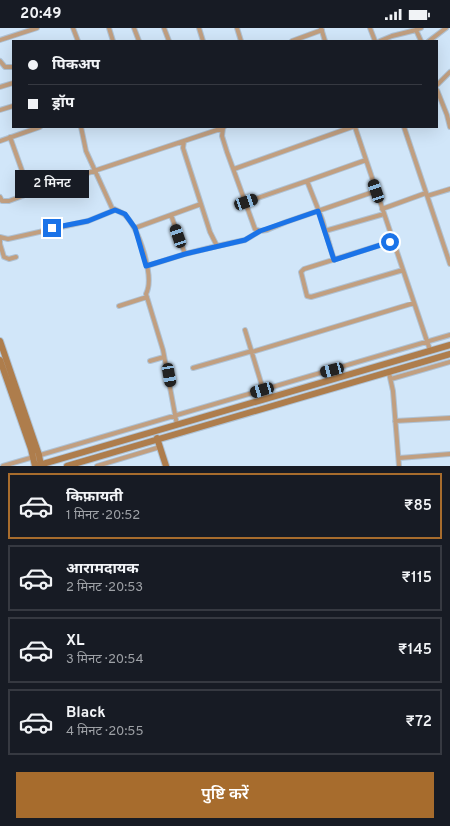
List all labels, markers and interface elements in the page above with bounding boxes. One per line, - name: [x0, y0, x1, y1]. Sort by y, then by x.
- text: 20:49: [20, 5, 62, 24]
- text: पिकअप: [52, 56, 100, 75]
- text: ड्रॉप: [52, 94, 74, 113]
- callout: 2 मिनट: [15, 170, 89, 198]
- text: 2 मिनट: [33, 176, 71, 192]
- car: [366, 178, 386, 204]
- car: [233, 192, 259, 212]
- route end: [43, 219, 61, 237]
- car: [168, 223, 188, 249]
- route start: [381, 233, 399, 251]
- car: [319, 361, 345, 379]
- car: [161, 362, 177, 388]
- car: [249, 381, 275, 399]
- icon: car: [18, 488, 54, 524]
- text: किफ़ायती: [66, 488, 123, 507]
- text: ₹85: [404, 497, 432, 516]
- text: 1 मिनट · 20:52: [66, 508, 140, 524]
- icon: car: [18, 560, 54, 596]
- text: आरामदायक: [66, 560, 139, 579]
- text: ₹115: [401, 569, 432, 588]
- text: 2 मिनट · 20:53: [66, 580, 143, 596]
- icon: car: [18, 632, 54, 668]
- text: XL: [66, 632, 84, 651]
- text: ₹145: [398, 641, 432, 660]
- text: 3 मिनट · 20:54: [66, 652, 144, 668]
- icon: car: [18, 704, 54, 740]
- text: Black: [66, 704, 106, 723]
- text: ₹72: [405, 713, 432, 732]
- text: 4 मिनट · 20:55: [66, 724, 144, 740]
- button: पुष्टि करें: [16, 772, 434, 818]

